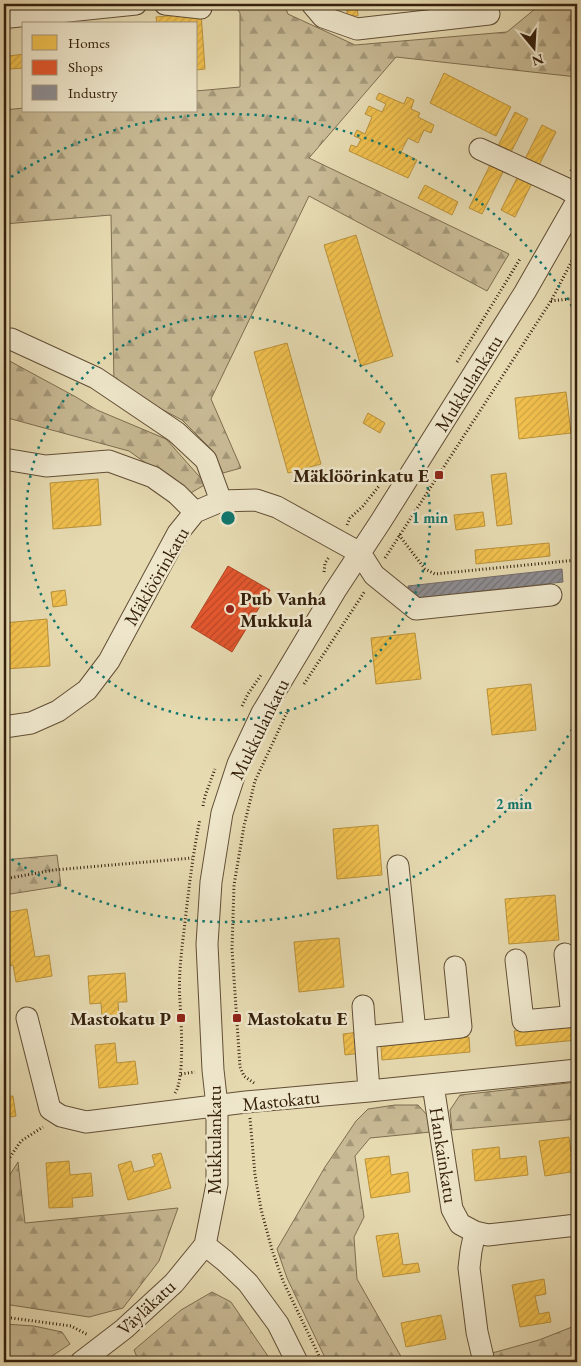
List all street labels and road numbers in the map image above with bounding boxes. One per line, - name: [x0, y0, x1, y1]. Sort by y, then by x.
- street label: Mukkulankatu: [429, 330, 508, 436]
- street label: Mäklöörinkatu: [118, 522, 195, 630]
- street label: Mukkulankatu: [224, 674, 295, 784]
- street label: Mastokatu: [241, 1084, 321, 1117]
- street label: Mukkulankatu: [202, 1085, 227, 1195]
- street label: Hankainkatu: [424, 1105, 463, 1205]
- street label: Väyläkatu: [112, 1274, 181, 1341]

